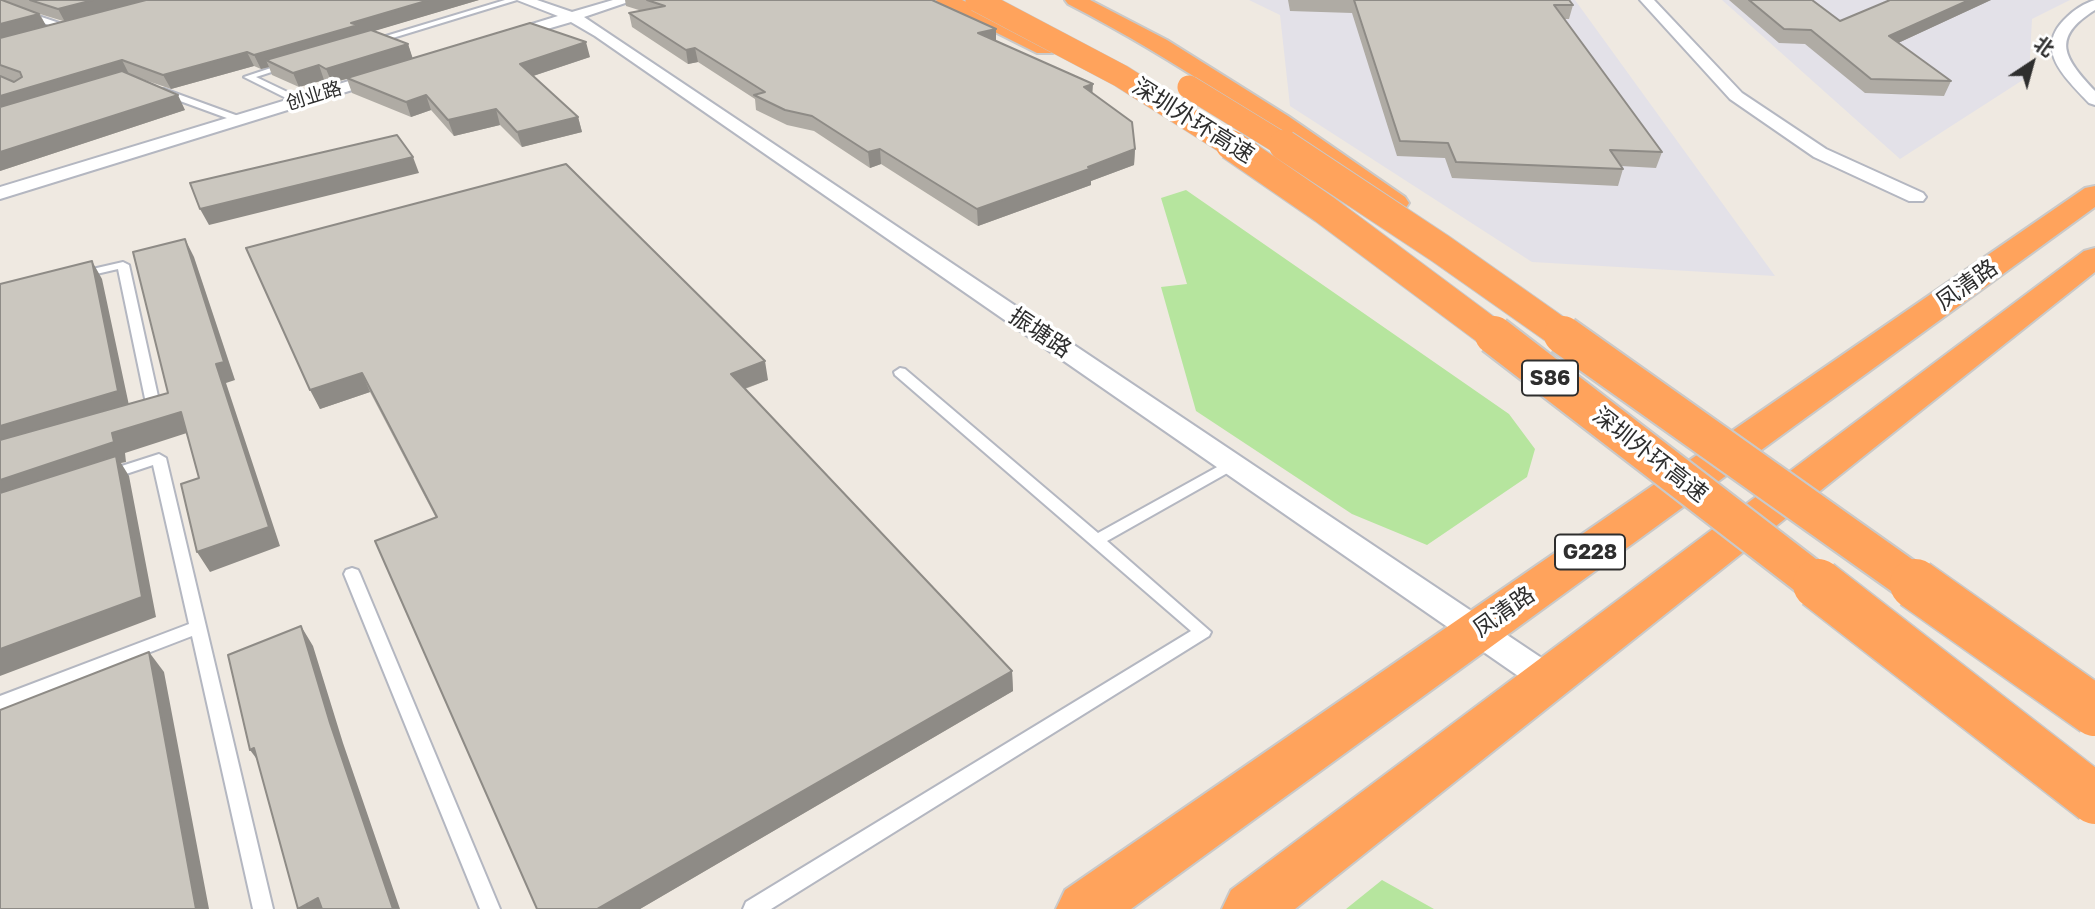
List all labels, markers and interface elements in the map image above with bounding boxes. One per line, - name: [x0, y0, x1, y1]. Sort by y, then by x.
- north arrow: [1997, 28, 2067, 98]
- text: 北: [2030, 31, 2059, 60]
- street label: 深圳外环高速: [1127, 73, 1259, 169]
- street label: 创业路: [283, 77, 345, 115]
- street label: 凤清路: [1931, 254, 2003, 316]
- street label: 振塘路: [1004, 302, 1076, 364]
- road number: S86: [1522, 360, 1578, 396]
- street label: 深圳外环高速: [1587, 402, 1713, 508]
- road number: G228: [1555, 534, 1625, 570]
- street label: 凤清路: [1468, 581, 1540, 643]

